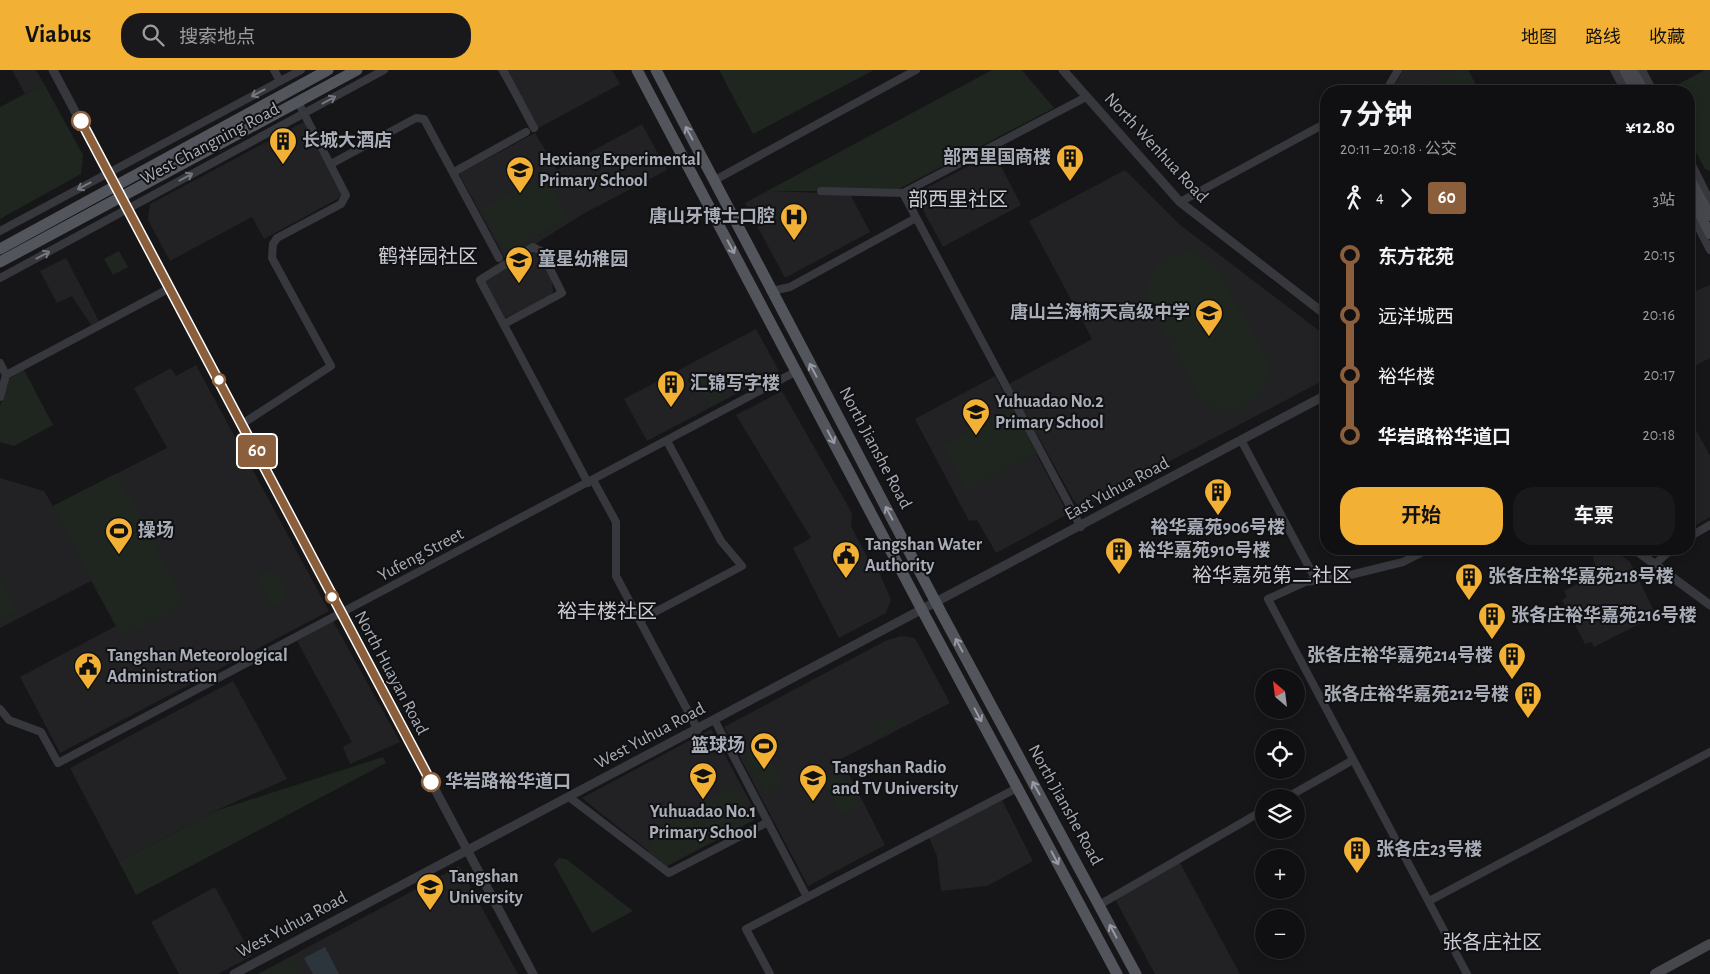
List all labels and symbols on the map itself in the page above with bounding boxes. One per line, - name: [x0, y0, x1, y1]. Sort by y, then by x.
- one-way arrow: [251, 89, 266, 98]
- street label: North Wenhua Road: [1101, 90, 1211, 206]
- one-way arrow: [321, 95, 336, 105]
- street label: West Changning Road: [138, 100, 282, 188]
- unlabelled marker: [71, 111, 91, 131]
- one-way arrow: [684, 125, 694, 140]
- building icon: 长城大酒店: [268, 126, 298, 165]
- place label: 长城大酒店: [302, 130, 392, 150]
- building icon: 部西里国商楼: [1055, 143, 1085, 182]
- place label: 部西里国商楼: [943, 147, 1051, 167]
- place label: Hexiang Experimental Primary School: [539, 151, 701, 190]
- school or university icon: Hexiang Experimental Primary School: [505, 155, 535, 194]
- one-way arrow: [178, 172, 193, 181]
- one-way arrow: [76, 181, 91, 191]
- district label: 部西里社区: [908, 189, 1008, 210]
- hospital icon: 唐山牙博士口腔: [779, 202, 809, 241]
- place label: 唐山牙博士口腔: [649, 206, 775, 226]
- one-way arrow: [727, 239, 736, 254]
- district label: 鹤祥园社区: [378, 245, 478, 267]
- school or university icon: 童星幼稚园: [504, 245, 534, 284]
- place label: 童星幼稚园: [538, 248, 628, 269]
- one-way arrow: [35, 249, 50, 259]
- school or university icon: 唐山兰海楠天高级中学: [1194, 298, 1224, 337]
- place label: 唐山兰海楠天高级中学: [1010, 302, 1190, 322]
- one-way arrow: [808, 363, 818, 377]
- building icon: 汇锦写字楼: [656, 369, 686, 408]
- unlabelled marker: [212, 373, 226, 387]
- place label: 汇锦写字楼: [690, 373, 780, 393]
- street label: North Jianshe Road: [835, 384, 915, 512]
- place label: Yuhuadao No.2 Primary School: [995, 393, 1104, 432]
- school or university icon: Yuhuadao No.2 Primary School: [961, 397, 991, 436]
- one-way arrow: [827, 429, 836, 444]
- line badge: 60: [234, 435, 280, 467]
- street label: East Yuhua Road: [1062, 454, 1172, 524]
- building icon: 裕华嘉苑906号楼: [1203, 477, 1233, 516]
- one-way arrow: [884, 506, 894, 521]
- sports icon: 操场: [104, 516, 134, 555]
- place label: 裕华嘉苑906号楼: [1151, 517, 1285, 537]
- place label: 操场: [138, 521, 174, 540]
- street label: Yufeng Street: [375, 525, 467, 585]
- place label: Tangshan Water Authority: [865, 536, 983, 575]
- building icon: 裕华嘉苑910号楼: [1104, 536, 1134, 575]
- public building icon: Tangshan Water Authority: [831, 540, 861, 579]
- place label: 裕华嘉苑910号楼: [1138, 540, 1271, 560]
- building icon: 张各庄裕华嘉苑218号楼: [1454, 562, 1484, 601]
- district label: 裕华嘉苑第二社区: [1192, 565, 1352, 586]
- place label: 张各庄裕华嘉苑218号楼: [1488, 566, 1674, 586]
- unlabelled marker: [325, 590, 339, 604]
- district label: 裕丰楼社区: [557, 601, 657, 622]
- building icon: 张各庄裕华嘉苑216号楼: [1477, 601, 1507, 640]
- place label: 张各庄裕华嘉苑216号楼: [1511, 605, 1697, 625]
- street label: North Huayan Road: [351, 608, 431, 738]
- one-way arrow: [953, 638, 963, 653]
- building icon: 张各庄裕华嘉苑214号楼: [1497, 641, 1527, 680]
- place label: 张各庄裕华嘉苑214号楼: [1307, 645, 1493, 665]
- place label: Tangshan Meteorological Administration: [107, 647, 288, 686]
- public building icon: Tangshan Meteorological Administration: [73, 651, 103, 690]
- north arrow: [1255, 669, 1305, 719]
- building icon: 张各庄裕华嘉苑212号楼: [1513, 680, 1543, 719]
- place label: 张各庄裕华嘉苑212号楼: [1324, 684, 1509, 704]
- street label: West Yuhua Road: [592, 699, 708, 773]
- one-way arrow: [974, 707, 983, 722]
- sports icon: 篮球场: [749, 731, 779, 770]
- place label: 篮球场: [691, 735, 745, 755]
- street label: North Jianshe Road: [1024, 742, 1106, 868]
- place label: Tangshan Radio and TV University: [832, 759, 959, 798]
- school or university icon: Yuhuadao No.1 Primary School: [688, 761, 718, 800]
- school or university icon: Tangshan Radio and TV University: [798, 763, 828, 802]
- place label: 华岩路裕华道口: [445, 771, 571, 791]
- marker: 华岩路裕华道口: [421, 772, 441, 792]
- one-way arrow: [1030, 781, 1040, 796]
- place label: Yuhuadao No.1 Primary School: [649, 803, 757, 842]
- building icon: 张各庄23号楼: [1342, 835, 1372, 874]
- place label: 张各庄23号楼: [1376, 839, 1482, 859]
- one-way arrow: [1051, 850, 1060, 865]
- place label: Tangshan University: [449, 868, 524, 907]
- school or university icon: Tangshan University: [415, 872, 445, 911]
- street label: West Yuhua Road: [234, 888, 350, 962]
- one-way arrow: [1108, 924, 1117, 939]
- district label: 张各庄社区: [1442, 931, 1542, 953]

